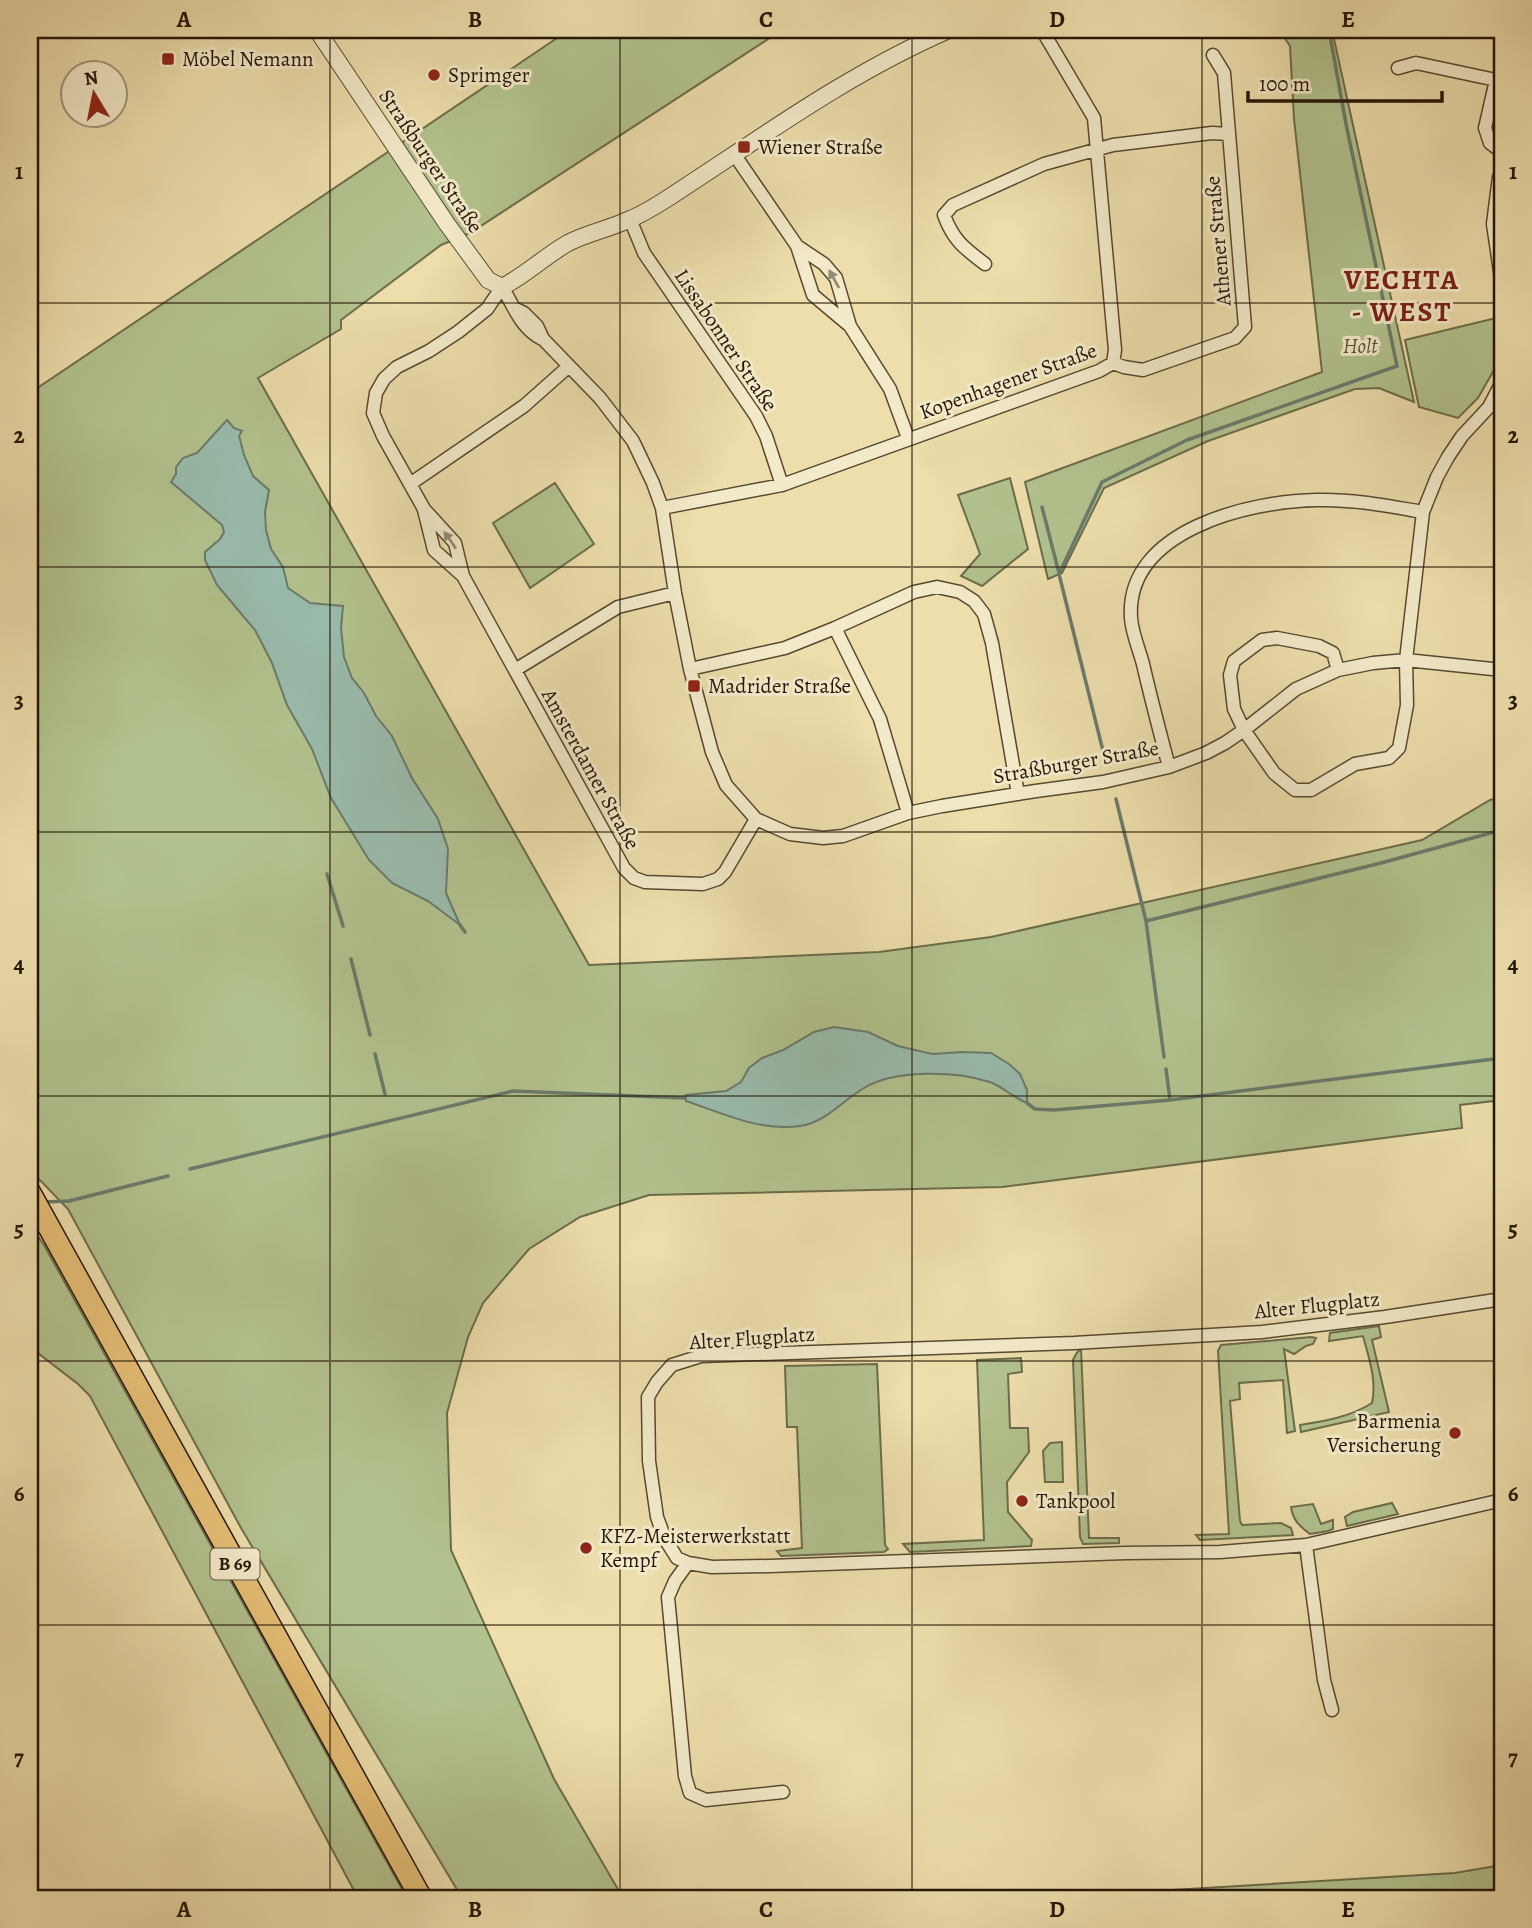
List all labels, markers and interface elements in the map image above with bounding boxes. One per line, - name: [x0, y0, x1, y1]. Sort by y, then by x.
- text: A: [176, 4, 192, 35]
- text: B: [468, 4, 482, 35]
- text: C: [759, 4, 773, 35]
- text: D: [1049, 4, 1065, 35]
- text: E: [1341, 4, 1355, 35]
- place label: Möbel Nemann: [182, 45, 314, 73]
- marker: Möbel Nemann: [160, 51, 176, 67]
- north arrow: [60, 60, 130, 130]
- scale bar: [1248, 60, 1443, 104]
- place label: Sprimger: [448, 61, 530, 89]
- text: N: [82, 64, 100, 92]
- marker: Sprimger: [426, 67, 442, 83]
- text: 100 m: [1259, 70, 1310, 98]
- street label: Straßburger Straße: [372, 84, 490, 238]
- place label: Wiener Straße: [757, 133, 883, 161]
- marker: Wiener Straße: [736, 139, 752, 155]
- text: 1: [15, 156, 23, 187]
- text: 1: [1509, 156, 1517, 187]
- street label: Athener Straße: [1198, 175, 1238, 308]
- district label: VECHTA - WEST: [1343, 261, 1460, 331]
- street label: Lissabonner Straße: [668, 263, 784, 417]
- one-way arrow: [828, 269, 840, 288]
- park label: Holt: [1343, 332, 1378, 360]
- street label: Kopenhagener Straße: [916, 336, 1100, 426]
- text: 2: [13, 420, 25, 451]
- text: 2: [1507, 420, 1519, 451]
- one-way arrow: [443, 530, 457, 549]
- place label: Madrider Straße: [708, 672, 851, 700]
- marker: Madrider Straße: [686, 678, 702, 694]
- street label: Amsterdamer Straße: [535, 683, 647, 854]
- text: 3: [14, 685, 24, 716]
- text: 3: [1508, 685, 1518, 716]
- street label: Straßburger Straße: [991, 734, 1161, 790]
- text: 4: [14, 949, 25, 980]
- text: 4: [1508, 949, 1519, 980]
- text: 5: [14, 1213, 24, 1244]
- text: 5: [1508, 1213, 1518, 1244]
- street label: Alter Flugplatz: [1252, 1284, 1381, 1326]
- street label: Alter Flugplatz: [687, 1320, 816, 1356]
- place label: Barmenia Versicherung: [1326, 1407, 1441, 1459]
- marker: Barmenia Versicherung: [1447, 1425, 1463, 1441]
- text: 6: [14, 1478, 25, 1509]
- text: 6: [1508, 1478, 1519, 1509]
- place label: Tankpool: [1036, 1487, 1115, 1515]
- marker: Tankpool: [1014, 1493, 1030, 1509]
- place label: KFZ-Meisterwerkstatt Kempf: [600, 1522, 790, 1574]
- marker: KFZ-Meisterwerkstatt Kempf: [578, 1540, 594, 1556]
- road number: B 69: [210, 1548, 260, 1580]
- text: 7: [14, 1742, 24, 1773]
- text: 7: [1508, 1742, 1518, 1773]
- text: A: [176, 1894, 192, 1925]
- text: B: [468, 1894, 482, 1925]
- text: C: [759, 1894, 773, 1925]
- text: D: [1049, 1894, 1065, 1925]
- text: E: [1341, 1894, 1355, 1925]

